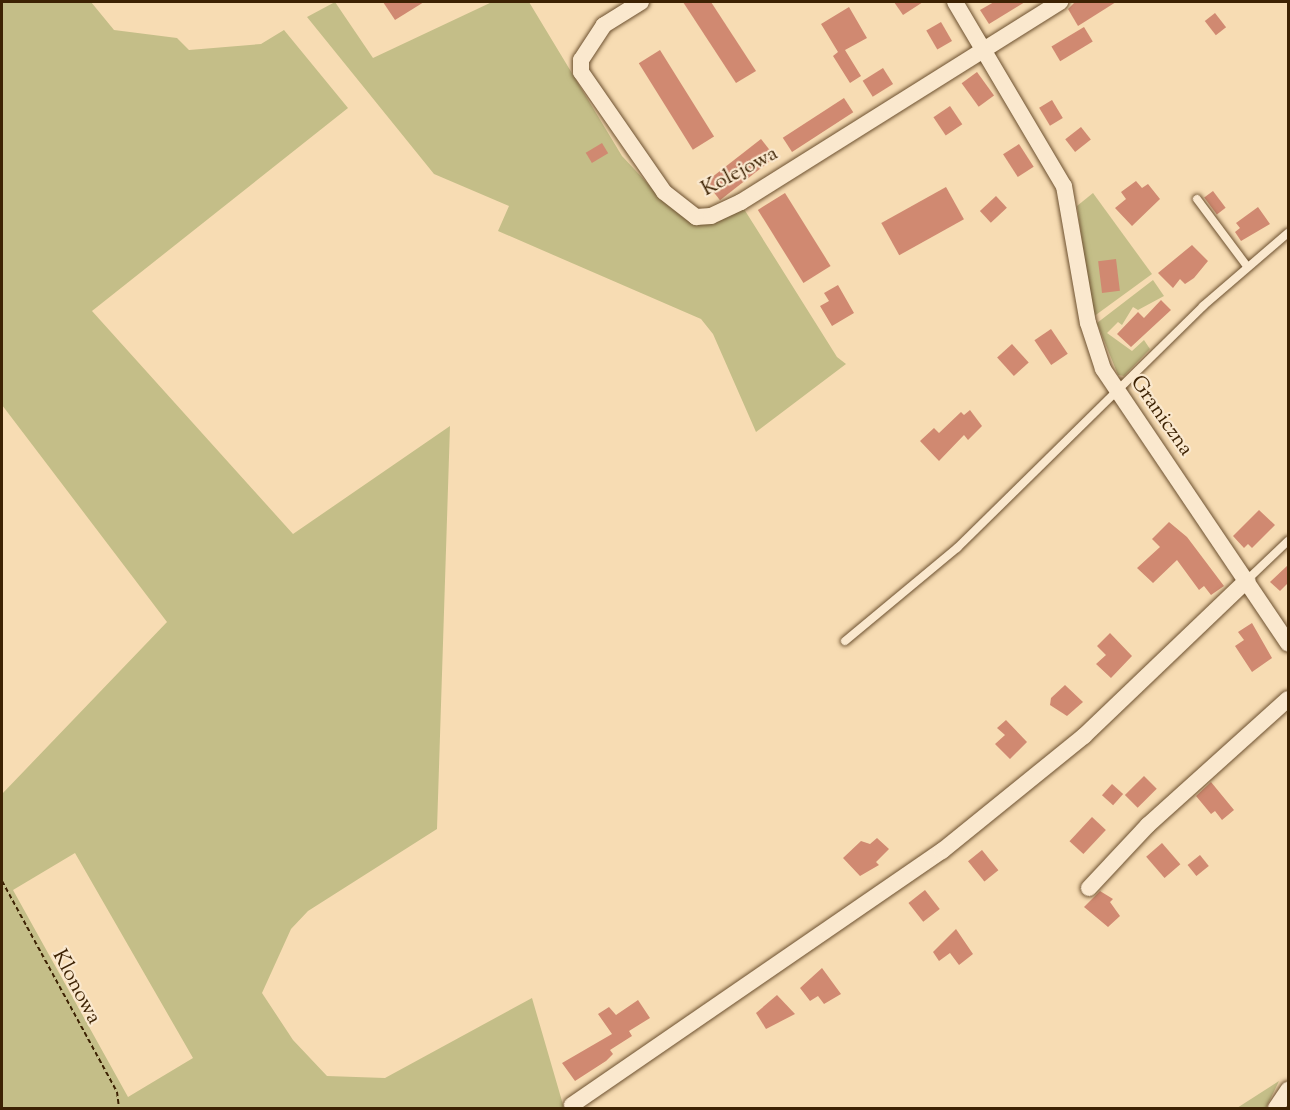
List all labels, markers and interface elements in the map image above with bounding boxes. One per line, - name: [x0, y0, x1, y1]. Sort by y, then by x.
- street label: Kolejowa: [697, 141, 783, 203]
- street label: Graniczna: [1124, 371, 1198, 461]
- street label: Klonowa: [46, 945, 106, 1029]

